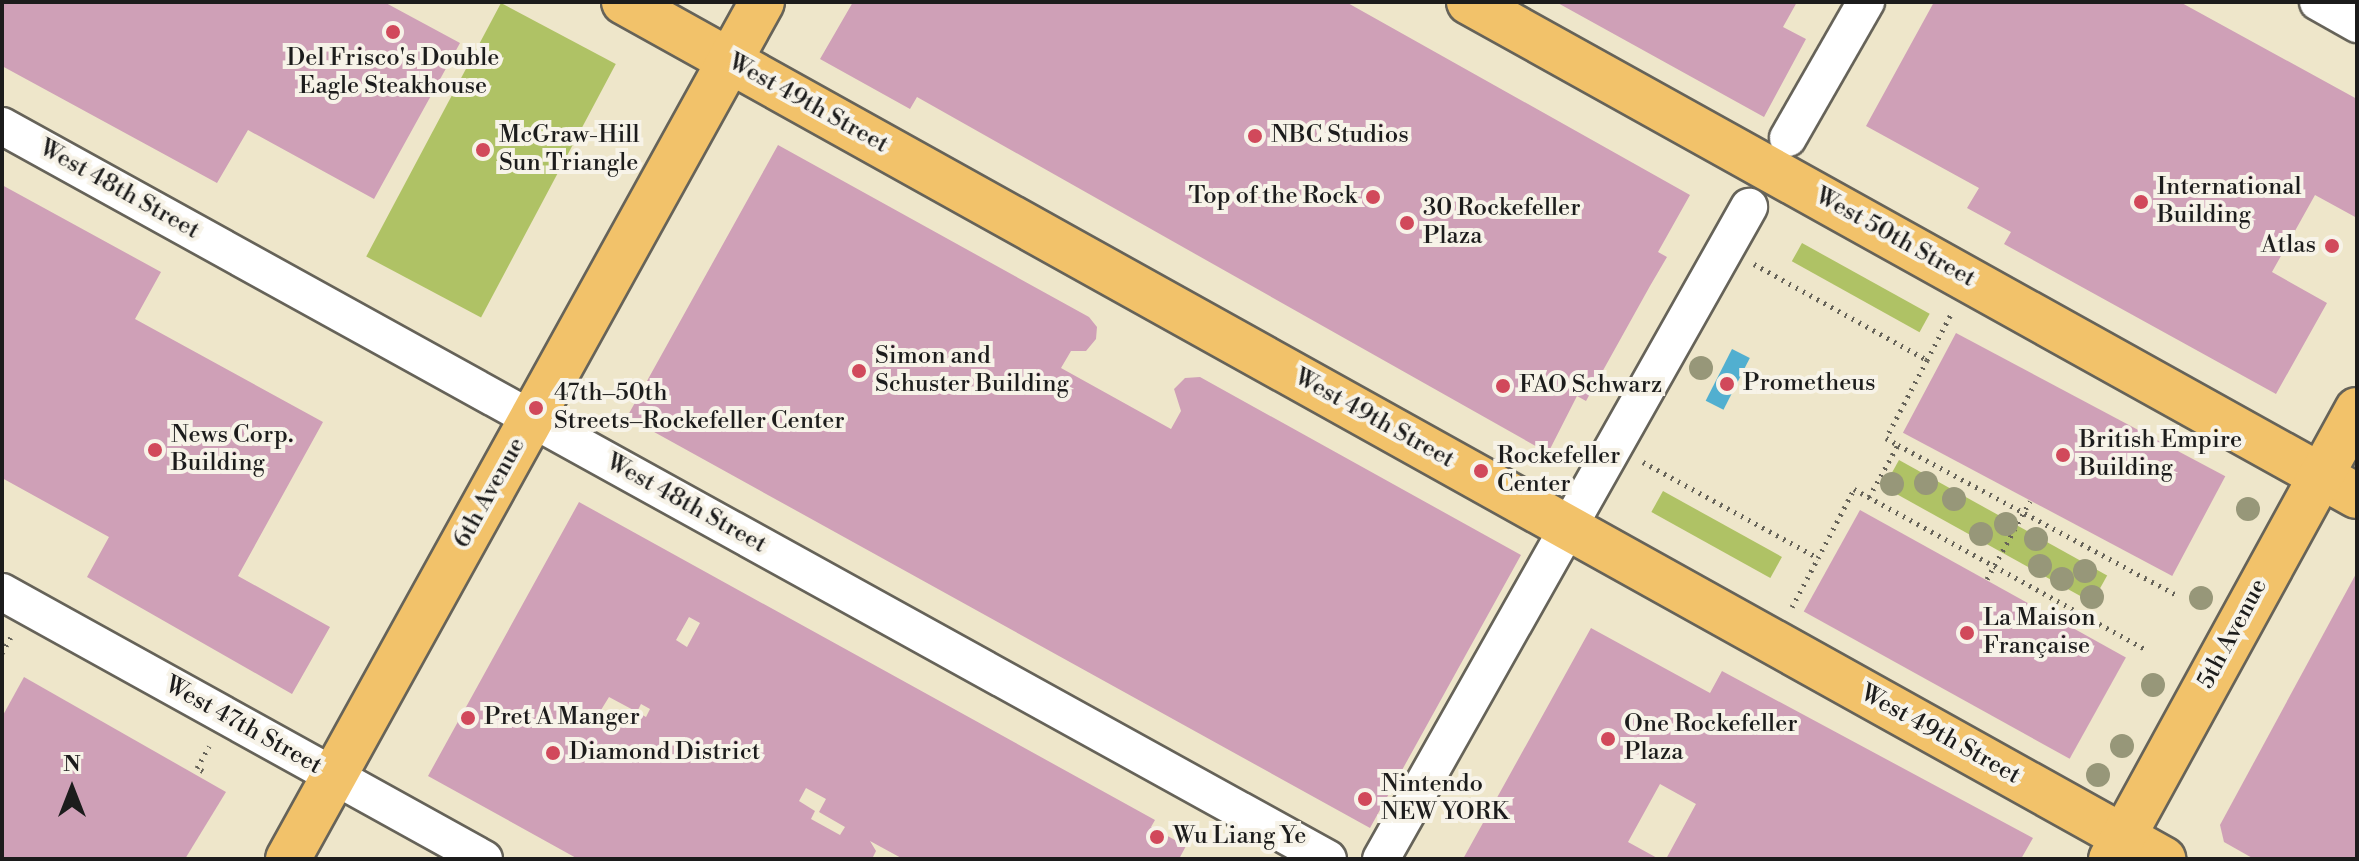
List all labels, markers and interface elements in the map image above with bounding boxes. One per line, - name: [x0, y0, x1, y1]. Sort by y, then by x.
- marker: Del Frisco's Double Eagle Steakhouse: [384, 23, 402, 41]
- place label: Del Frisco's Double Eagle Steakhouse: [287, 45, 499, 101]
- street label: West 49th Street: [723, 48, 893, 160]
- place label: McGraw-Hill Sun Triangle: [499, 122, 640, 178]
- place label: NBC Studios: [1271, 122, 1409, 150]
- marker: NBC Studios: [1246, 127, 1264, 145]
- street label: West 48th Street: [34, 134, 204, 246]
- marker: McGraw-Hill Sun Triangle: [474, 141, 492, 159]
- place label: International Building: [2157, 174, 2301, 230]
- street label: West 50th Street: [1810, 182, 1980, 294]
- place label: Top of the Rock: [1189, 183, 1357, 211]
- marker: Top of the Rock: [1364, 188, 1382, 206]
- marker: International Building: [2132, 193, 2150, 211]
- place label: 30 Rockefeller Plaza: [1423, 195, 1581, 251]
- marker: 30 Rockefeller Plaza: [1398, 214, 1416, 232]
- place label: Atlas: [2261, 232, 2316, 260]
- marker: Atlas: [2323, 237, 2341, 255]
- place label: Simon and Schuster Building: [875, 343, 1069, 399]
- marker: Simon and Schuster Building: [850, 362, 868, 380]
- street label: West 49th Street: [1289, 363, 1459, 475]
- place label: Prometheus: [1743, 370, 1876, 398]
- place label: FAO Schwarz: [1519, 372, 1662, 400]
- marker: Prometheus: [1718, 375, 1736, 393]
- marker: FAO Schwarz: [1494, 377, 1512, 395]
- place label: 47th–50th Streets–Rockefeller Center: [554, 380, 845, 436]
- marker: 47th–50th Streets–Rockefeller Center: [525, 397, 547, 419]
- place label: News Corp. Building: [171, 422, 293, 478]
- place label: British Empire Building: [2079, 427, 2242, 483]
- street label: 6th Avenue: [448, 433, 532, 553]
- marker: News Corp. Building: [146, 441, 164, 459]
- place label: Rockefeller Center: [1497, 443, 1620, 499]
- marker: British Empire Building: [2054, 446, 2072, 464]
- street label: West 48th Street: [601, 448, 771, 560]
- marker: Rockefeller Center: [1472, 462, 1490, 480]
- street label: 5th Avenue: [2192, 574, 2274, 694]
- place label: La Maison Française: [1983, 605, 2096, 661]
- marker: La Maison Française: [1958, 624, 1976, 642]
- street label: West 47th Street: [159, 671, 327, 781]
- street label: West 49th Street: [1855, 679, 2025, 791]
- place label: Pret A Manger: [484, 704, 640, 732]
- marker: Pret A Manger: [459, 709, 477, 727]
- place label: One Rockefeller Plaza: [1624, 711, 1798, 767]
- marker: One Rockefeller Plaza: [1599, 730, 1617, 748]
- place label: Diamond District: [569, 739, 760, 767]
- marker: Diamond District: [544, 744, 562, 762]
- north arrow: [32, 749, 112, 829]
- text: N: [63, 751, 81, 778]
- place label: Nintendo NEW YORK: [1381, 771, 1509, 827]
- marker: Nintendo NEW YORK: [1356, 790, 1374, 808]
- place label: Wu Liang Ye: [1173, 823, 1306, 851]
- marker: Wu Liang Ye: [1148, 828, 1166, 846]

